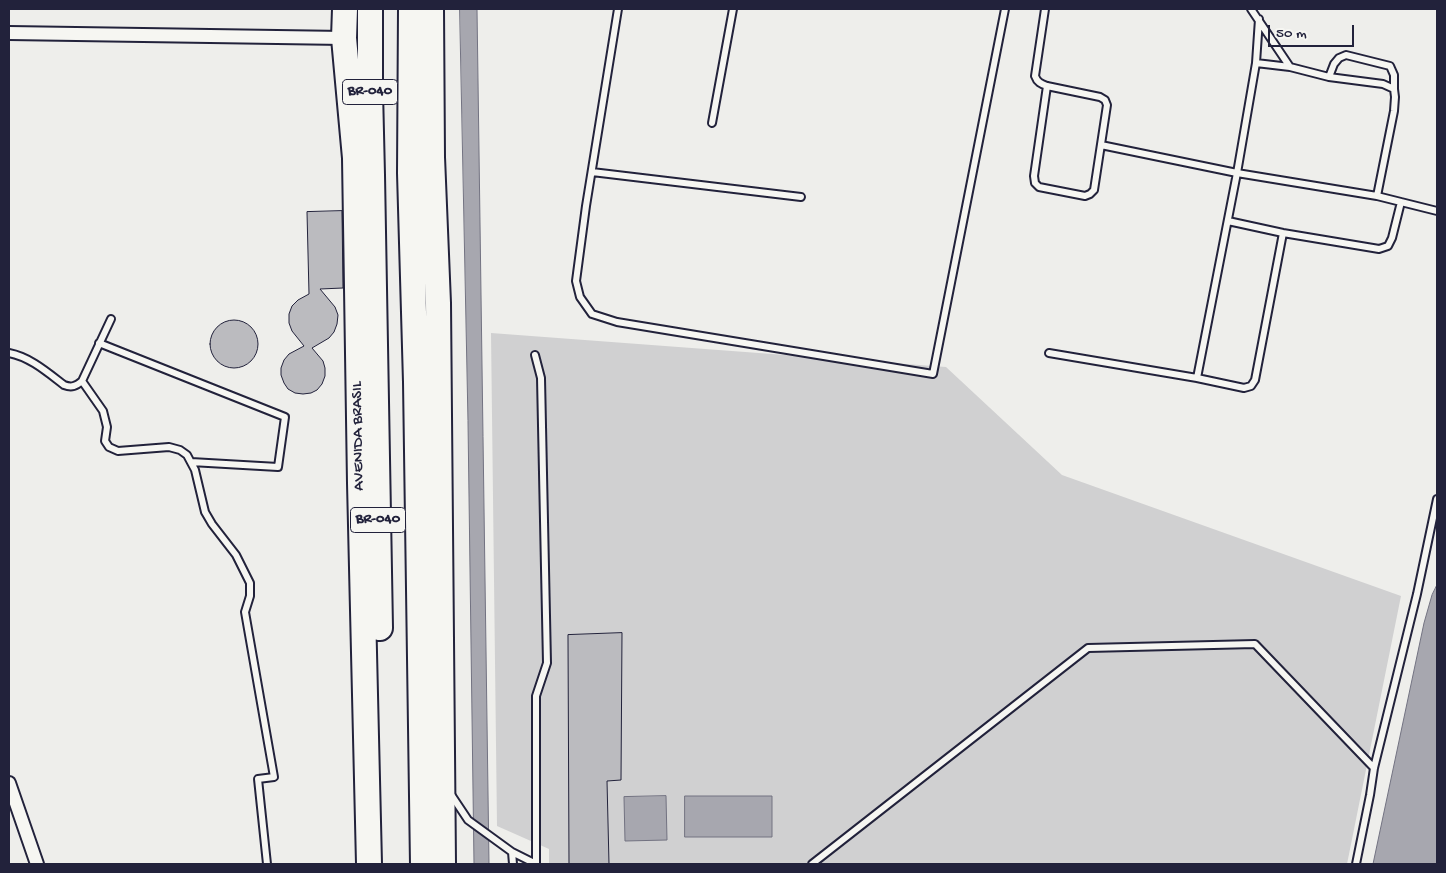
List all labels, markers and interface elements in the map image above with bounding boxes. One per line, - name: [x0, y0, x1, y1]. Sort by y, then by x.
- scale bar: [1271, 15, 1357, 47]
- text: 50 m: [1276, 25, 1307, 43]
- road number: BR-040: [342, 80, 398, 104]
- street label: AVENIDA BRASIL: [348, 381, 370, 491]
- road number: BR-040: [350, 508, 406, 532]

